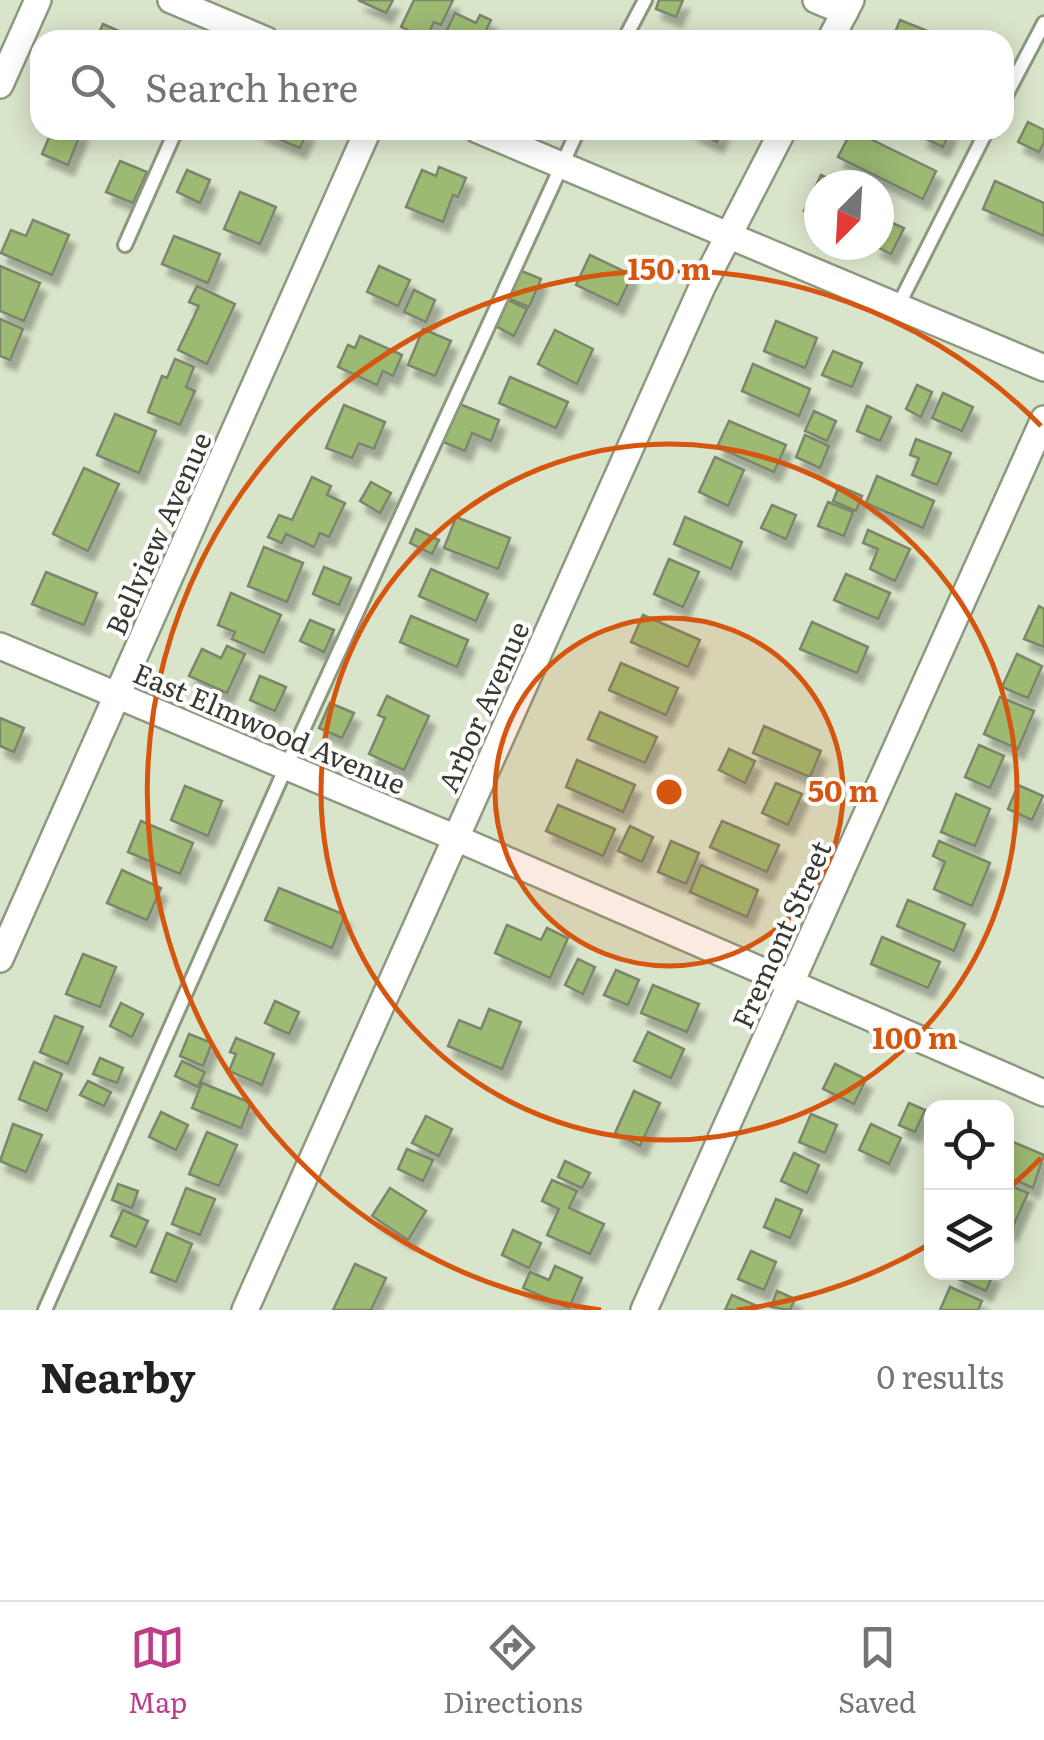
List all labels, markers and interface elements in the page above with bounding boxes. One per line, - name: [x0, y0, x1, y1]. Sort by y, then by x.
- search box: [30, 30, 1014, 140]
- text: Search here: [145, 57, 358, 114]
- icon: search: [65, 58, 120, 113]
- north arrow: [804, 170, 894, 260]
- text: 150 m: [627, 245, 711, 289]
- street label: Bellview Avenue: [93, 425, 221, 641]
- street label: Arbor Avenue: [426, 614, 538, 798]
- street label: East Elmwood Avenue: [127, 651, 413, 803]
- text: 50 m: [808, 767, 878, 811]
- centre of rings: [651, 774, 687, 810]
- street label: Fremont Street: [720, 833, 840, 1035]
- text: 100 m: [872, 1014, 958, 1058]
- map controls: [924, 1100, 1014, 1280]
- button: locate: [924, 1100, 1014, 1190]
- button: layers: [924, 1190, 1014, 1280]
- text: Nearby: [40, 1344, 196, 1406]
- text: 0 results: [876, 1351, 1004, 1399]
- tab: Map: [128, 1620, 187, 1722]
- tab: Directions: [443, 1620, 583, 1722]
- tab: Saved: [838, 1620, 916, 1722]

